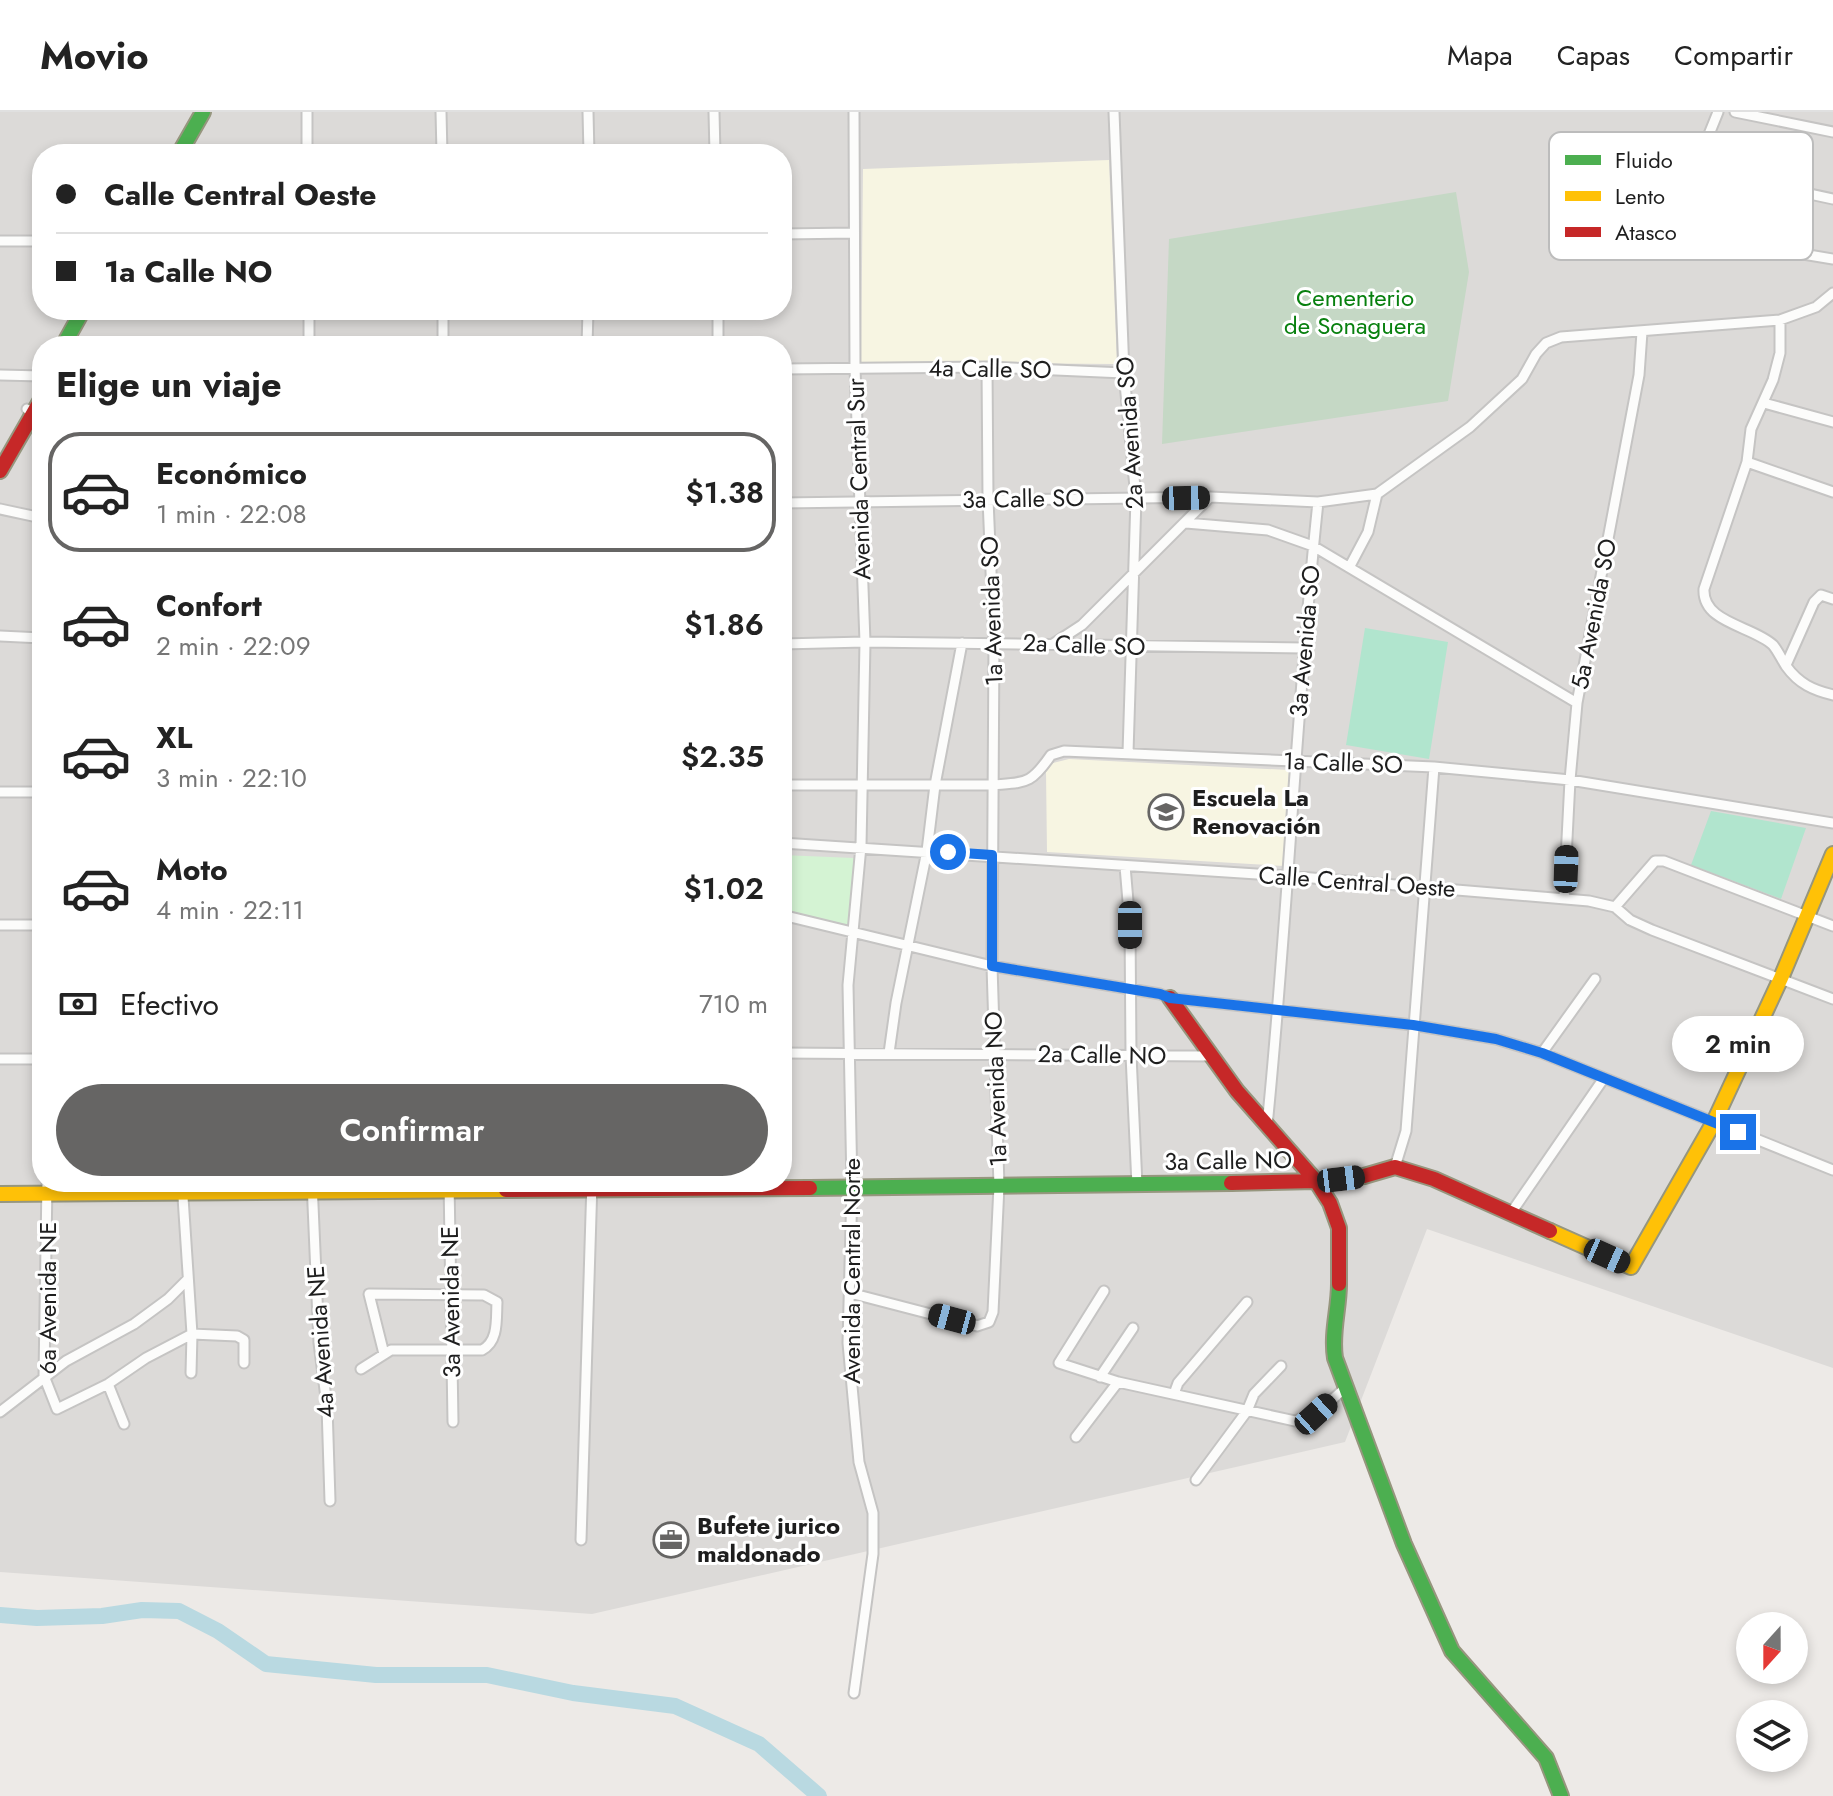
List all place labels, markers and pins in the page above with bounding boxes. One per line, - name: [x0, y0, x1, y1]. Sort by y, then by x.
- place label: Escuela La Renovación: [1192, 780, 1321, 843]
- school or university icon: Escuela La Renovación: [1147, 793, 1185, 831]
- place label: Bufete jurico maldonado: [697, 1508, 840, 1571]
- office icon: Bufete jurico maldonado: [652, 1521, 690, 1559]

